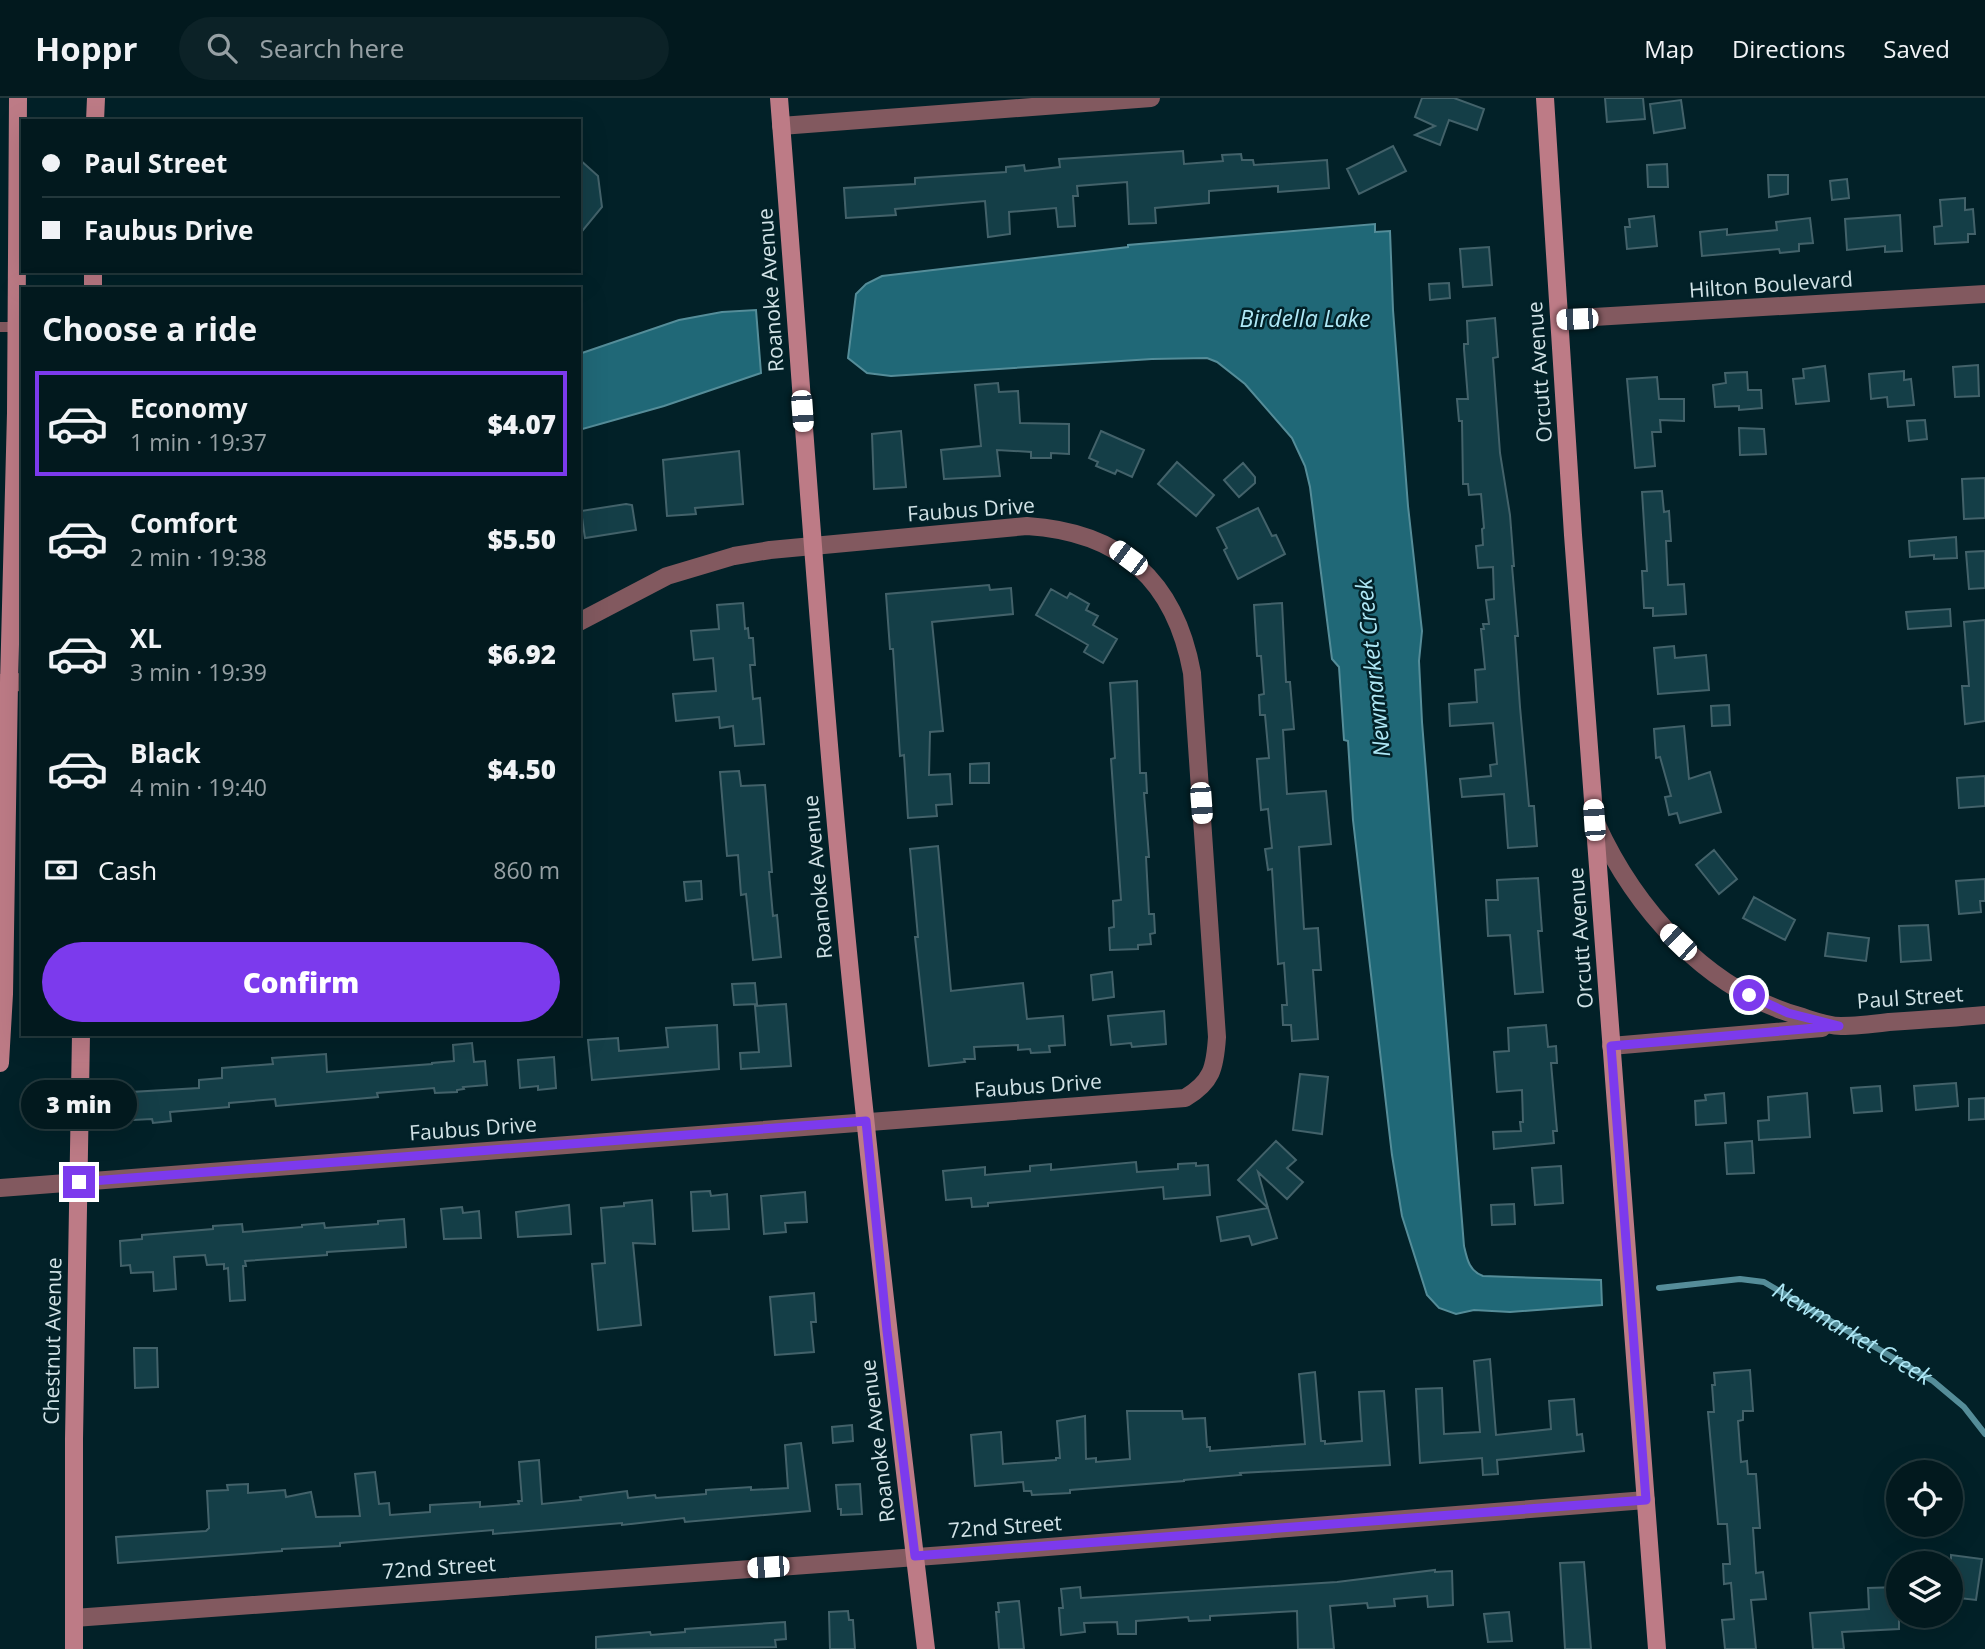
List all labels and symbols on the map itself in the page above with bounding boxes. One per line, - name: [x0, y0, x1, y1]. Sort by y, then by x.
- street label: Roanoke Avenue: [750, 207, 790, 373]
- street label: Hilton Boulevard: [1688, 264, 1854, 304]
- street label: Orcutt Avenue: [1520, 301, 1558, 444]
- water label: Birdella Lake: [1240, 302, 1370, 334]
- car: [1556, 308, 1599, 330]
- car: [791, 389, 814, 433]
- street label: Faubus Drive: [906, 491, 1036, 527]
- car: [1105, 537, 1152, 579]
- water label: Newmarket Creek: [1347, 577, 1397, 759]
- car: [1190, 781, 1213, 825]
- street label: Roanoke Avenue: [796, 794, 838, 960]
- car: [1583, 798, 1606, 842]
- street label: Orcutt Avenue: [1561, 867, 1599, 1010]
- car: [1656, 920, 1701, 964]
- route start: [1733, 979, 1765, 1011]
- street label: Paul Street: [1856, 979, 1964, 1015]
- street label: Faubus Drive: [973, 1067, 1103, 1103]
- callout: 3 min: [21, 1080, 137, 1130]
- street label: Faubus Drive: [408, 1110, 538, 1146]
- route end: [63, 1166, 95, 1198]
- street label: Chestnut Avenue: [37, 1257, 67, 1425]
- water label: Newmarket Creek: [1767, 1274, 1939, 1392]
- street label: Roanoke Avenue: [853, 1358, 901, 1524]
- street label: 72nd Street: [947, 1508, 1063, 1544]
- street label: 72nd Street: [381, 1549, 497, 1585]
- car: [747, 1555, 790, 1579]

